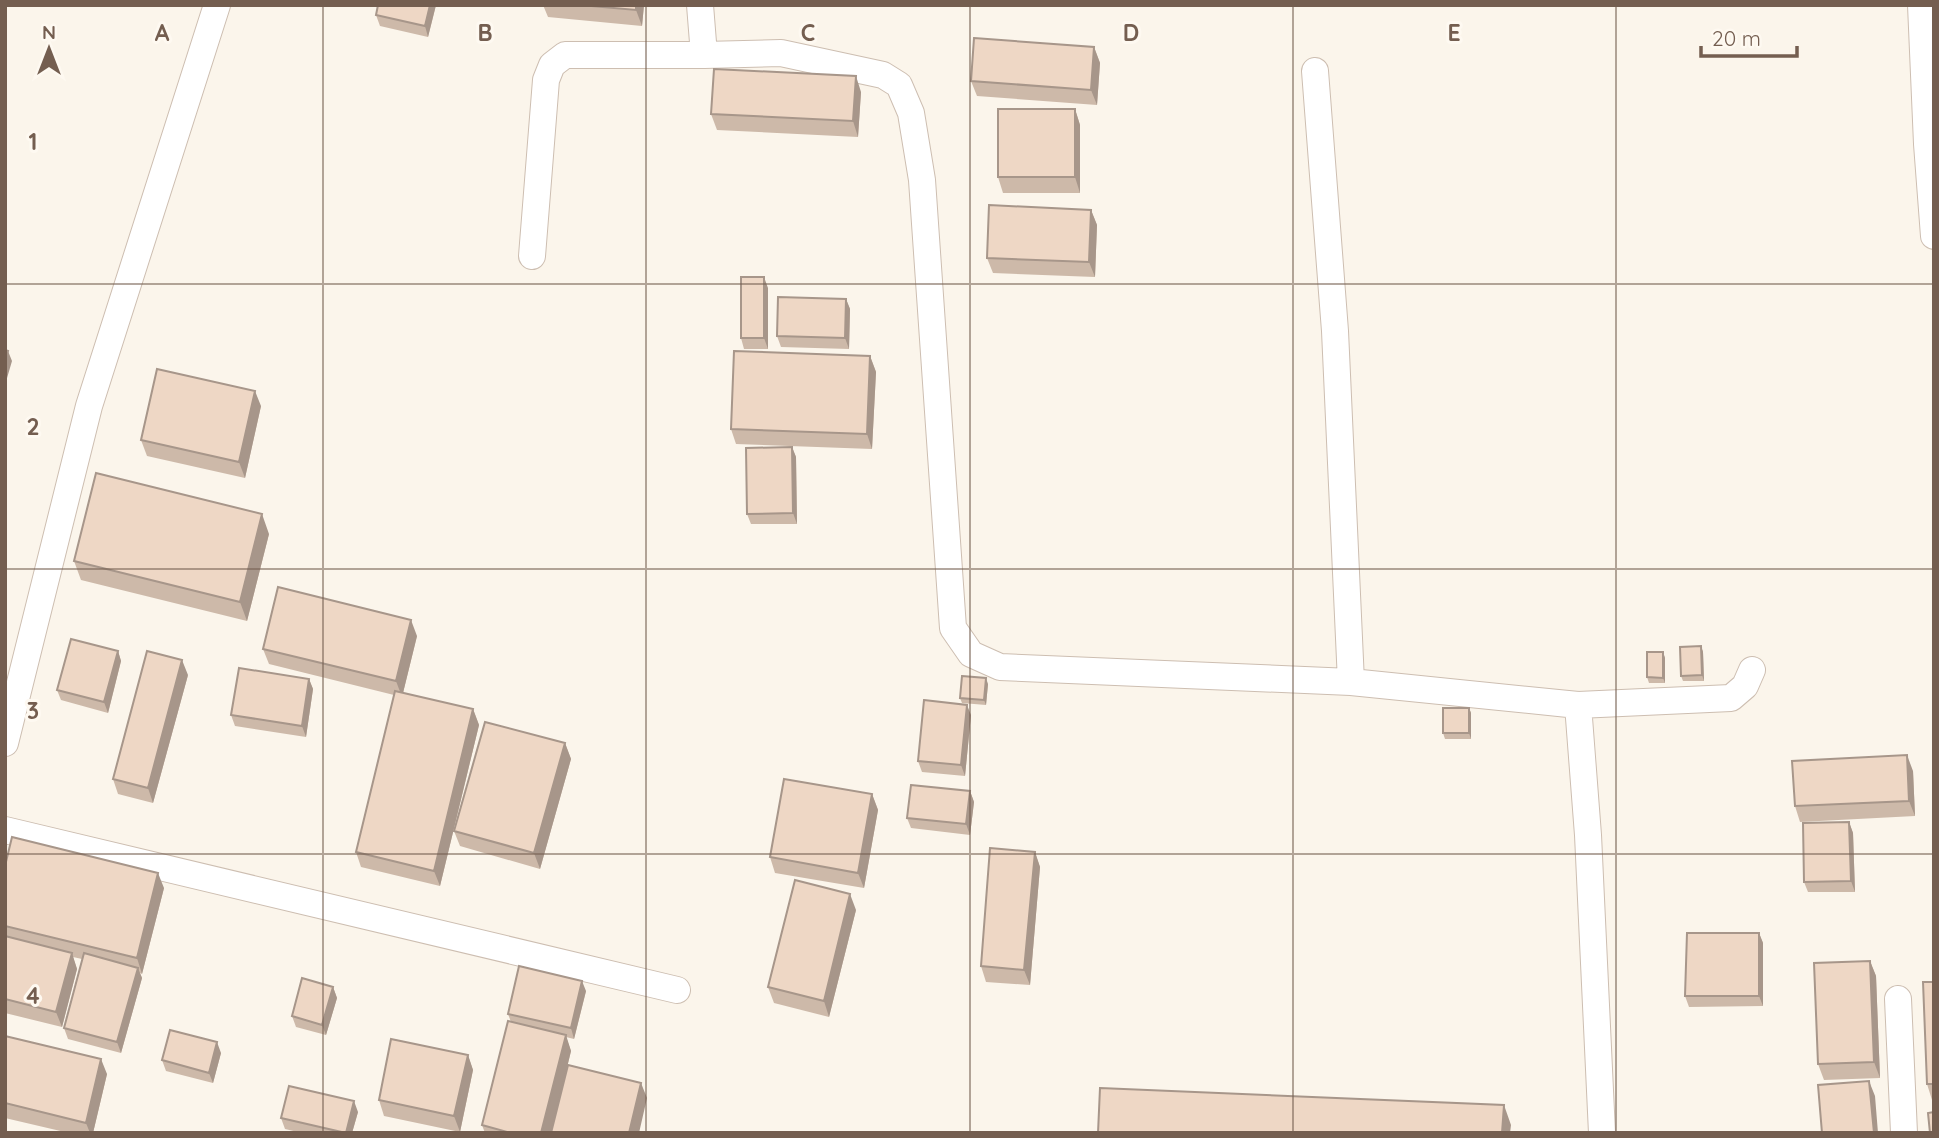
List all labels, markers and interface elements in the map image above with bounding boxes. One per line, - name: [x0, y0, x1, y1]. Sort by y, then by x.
- north arrow: [14, 14, 84, 84]
- scale bar: [1701, 14, 1797, 58]
- text: A: [155, 18, 170, 47]
- text: B: [477, 18, 493, 47]
- text: C: [801, 18, 815, 47]
- text: D: [1123, 18, 1139, 47]
- text: E: [1447, 18, 1461, 47]
- text: N: [42, 20, 56, 44]
- text: 20 m: [1712, 25, 1761, 51]
- text: 1: [29, 127, 37, 156]
- text: 2: [26, 412, 40, 441]
- text: 3: [27, 696, 39, 725]
- text: 4: [26, 981, 40, 1010]

